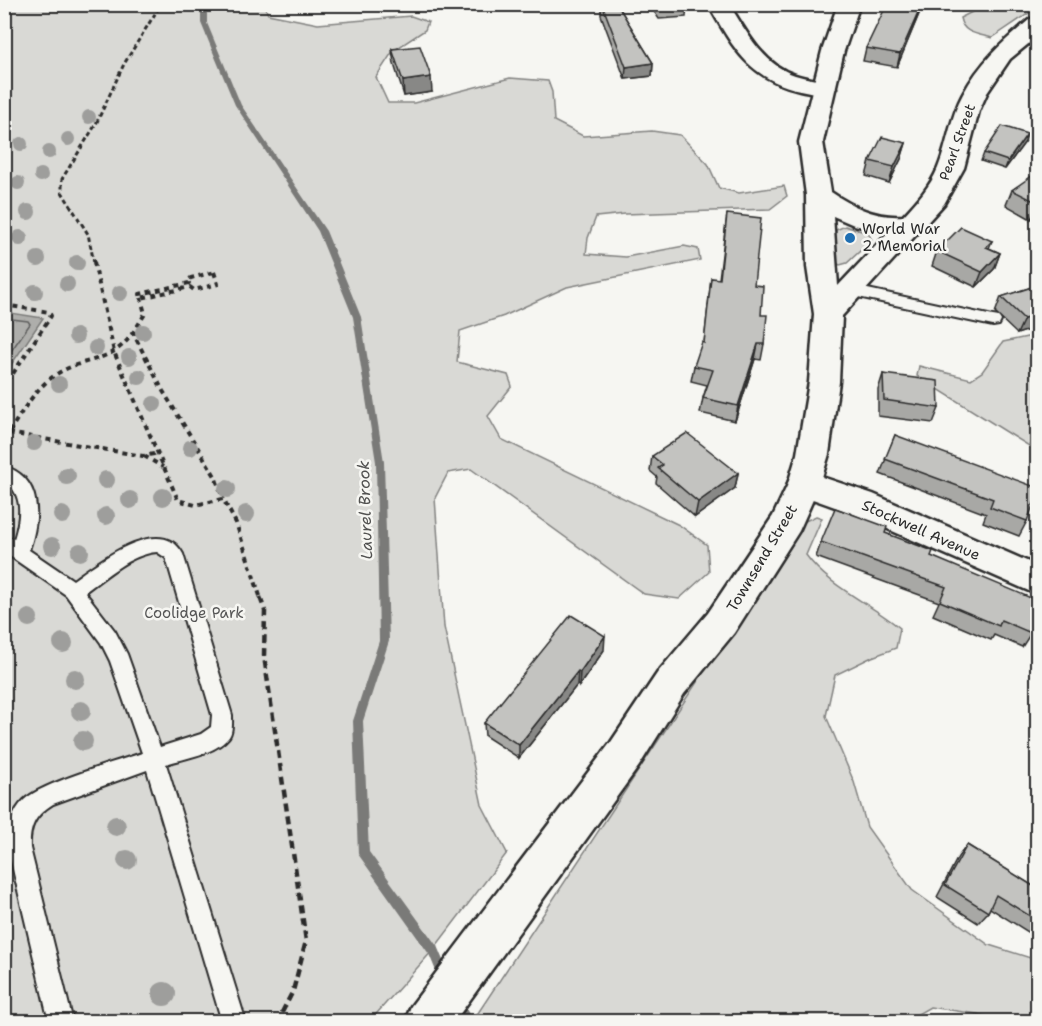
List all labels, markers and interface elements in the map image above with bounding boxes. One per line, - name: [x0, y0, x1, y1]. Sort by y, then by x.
- street label: Pearl Street: [935, 101, 979, 183]
- place label: World War 2 Memorial: [862, 219, 947, 256]
- marker: World War 2 Memorial: [843, 231, 857, 245]
- water label: Laurel Brook: [353, 460, 377, 560]
- street label: Stockwell Avenue: [859, 495, 983, 565]
- street label: Townsend Street: [722, 501, 802, 615]
- park label: Coolidge Park: [144, 603, 244, 623]

